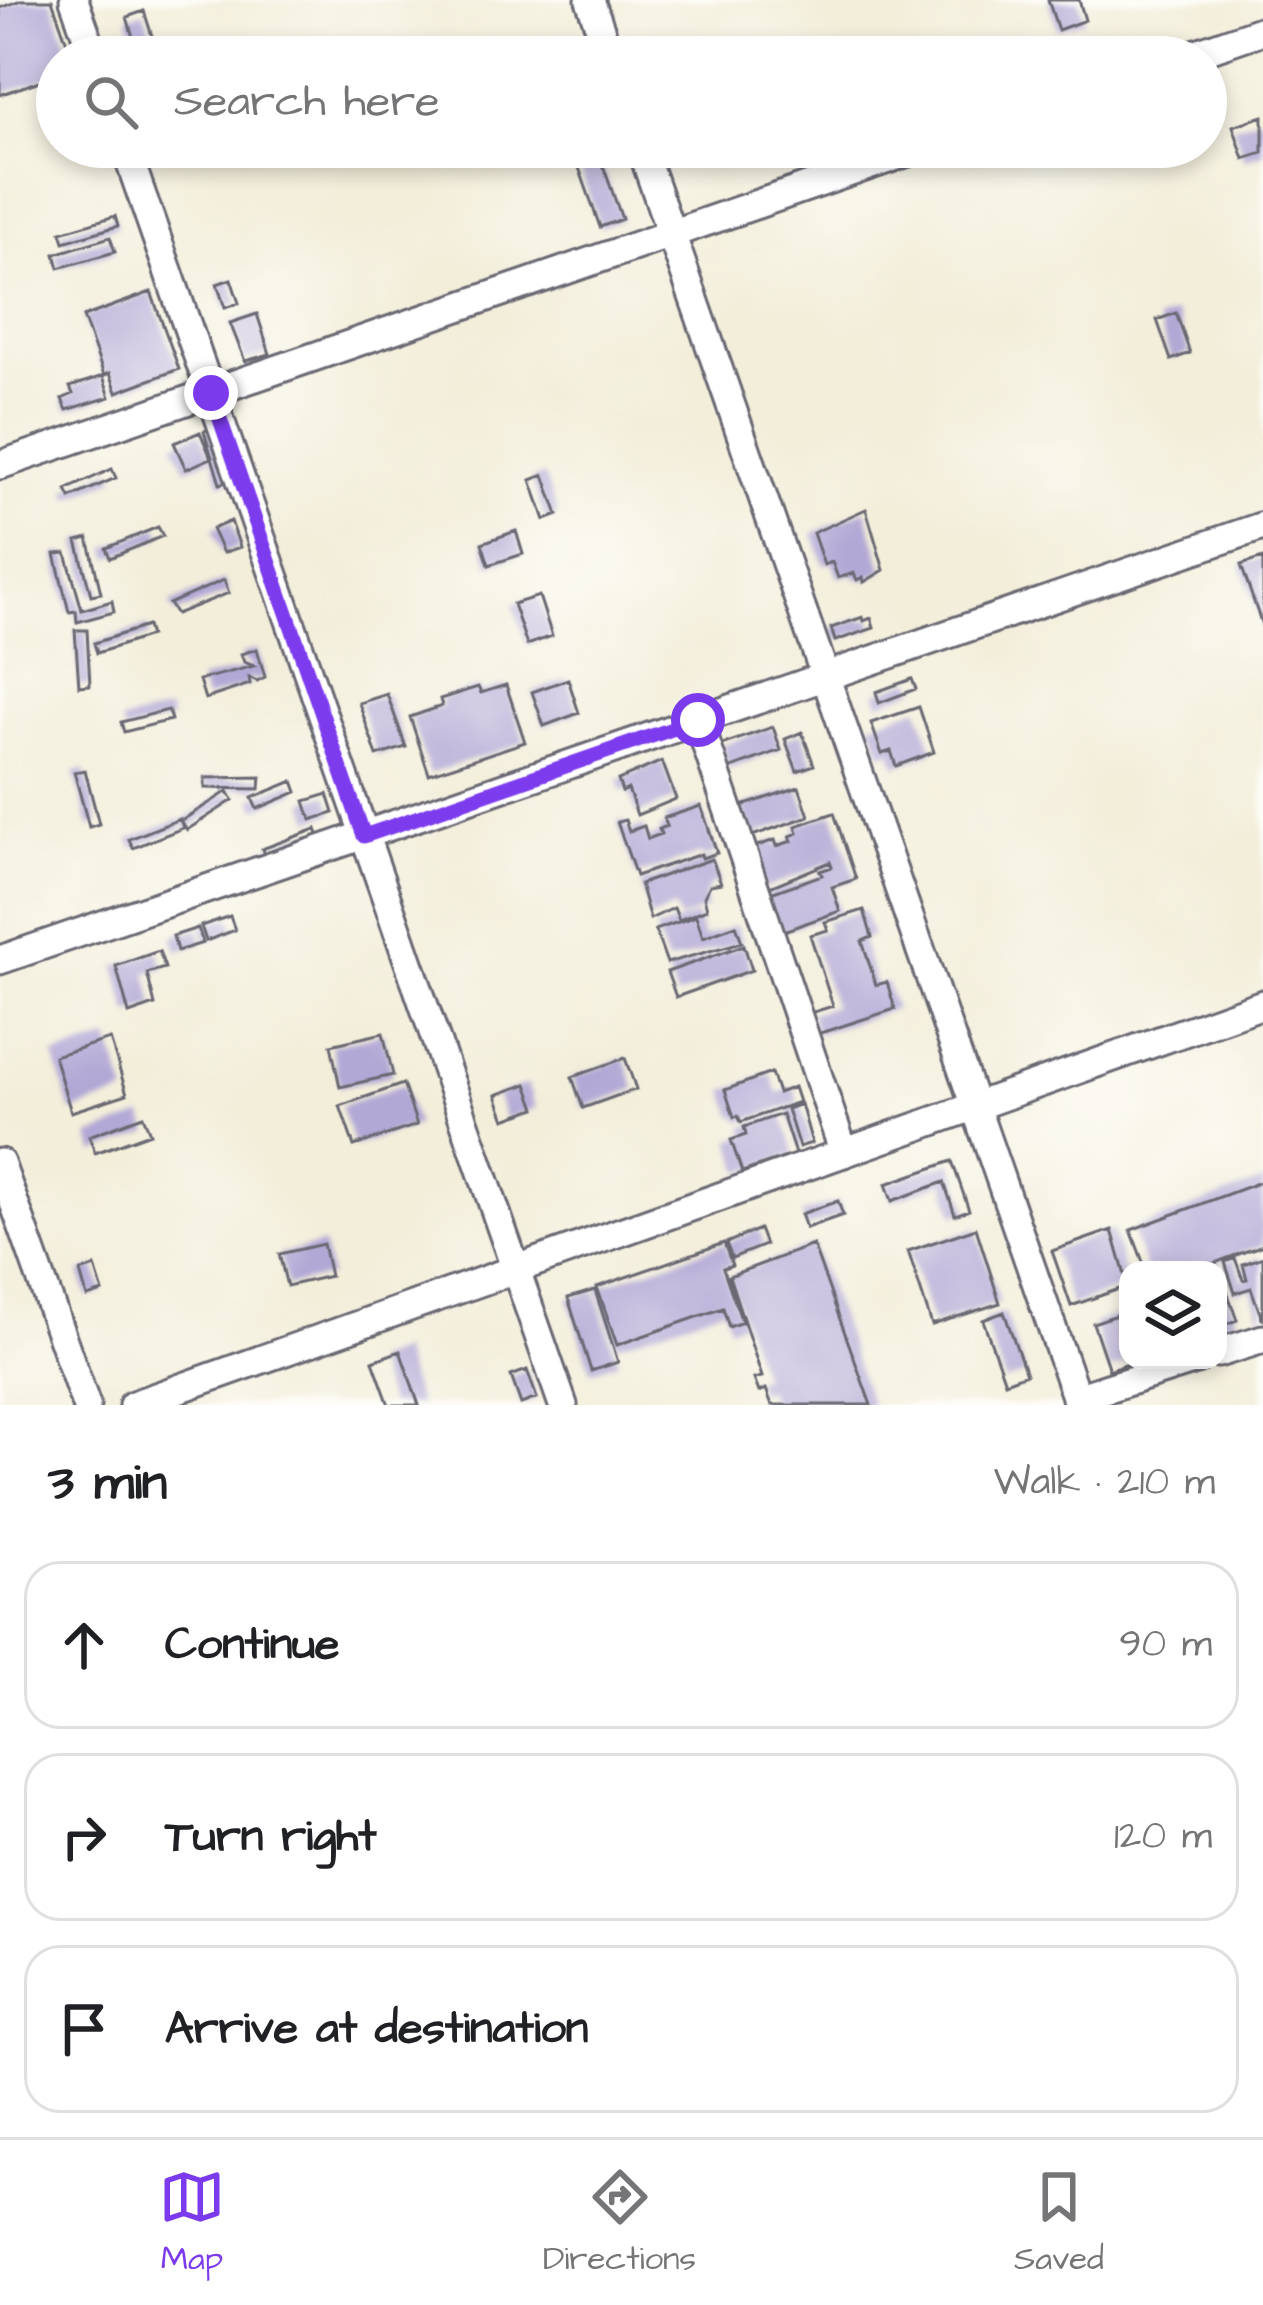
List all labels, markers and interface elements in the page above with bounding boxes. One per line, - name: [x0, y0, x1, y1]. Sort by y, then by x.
- search box: [36, 36, 1227, 168]
- icon: search: [78, 69, 144, 135]
- text: Search here: [174, 71, 440, 133]
- route end: [184, 366, 238, 420]
- route start: [671, 693, 725, 747]
- map controls: [1119, 1261, 1227, 1369]
- button: layers: [1119, 1261, 1227, 1369]
- text: 3 min: [48, 1448, 167, 1519]
- text: Walk · 210 m: [994, 1456, 1215, 1510]
- icon: ahead: [51, 1612, 117, 1678]
- text: Continue: [165, 1614, 339, 1676]
- text: 90 m: [1119, 1618, 1212, 1672]
- icon: right: [51, 1804, 117, 1870]
- text: Turn right: [165, 1806, 377, 1868]
- text: 120 m: [1114, 1810, 1212, 1864]
- icon: arrive: [51, 1996, 117, 2062]
- text: Arrive at destination: [165, 1998, 588, 2060]
- tab: Map: [159, 2164, 225, 2282]
- tab: Directions: [543, 2164, 696, 2282]
- tab: Saved: [1014, 2164, 1104, 2282]

